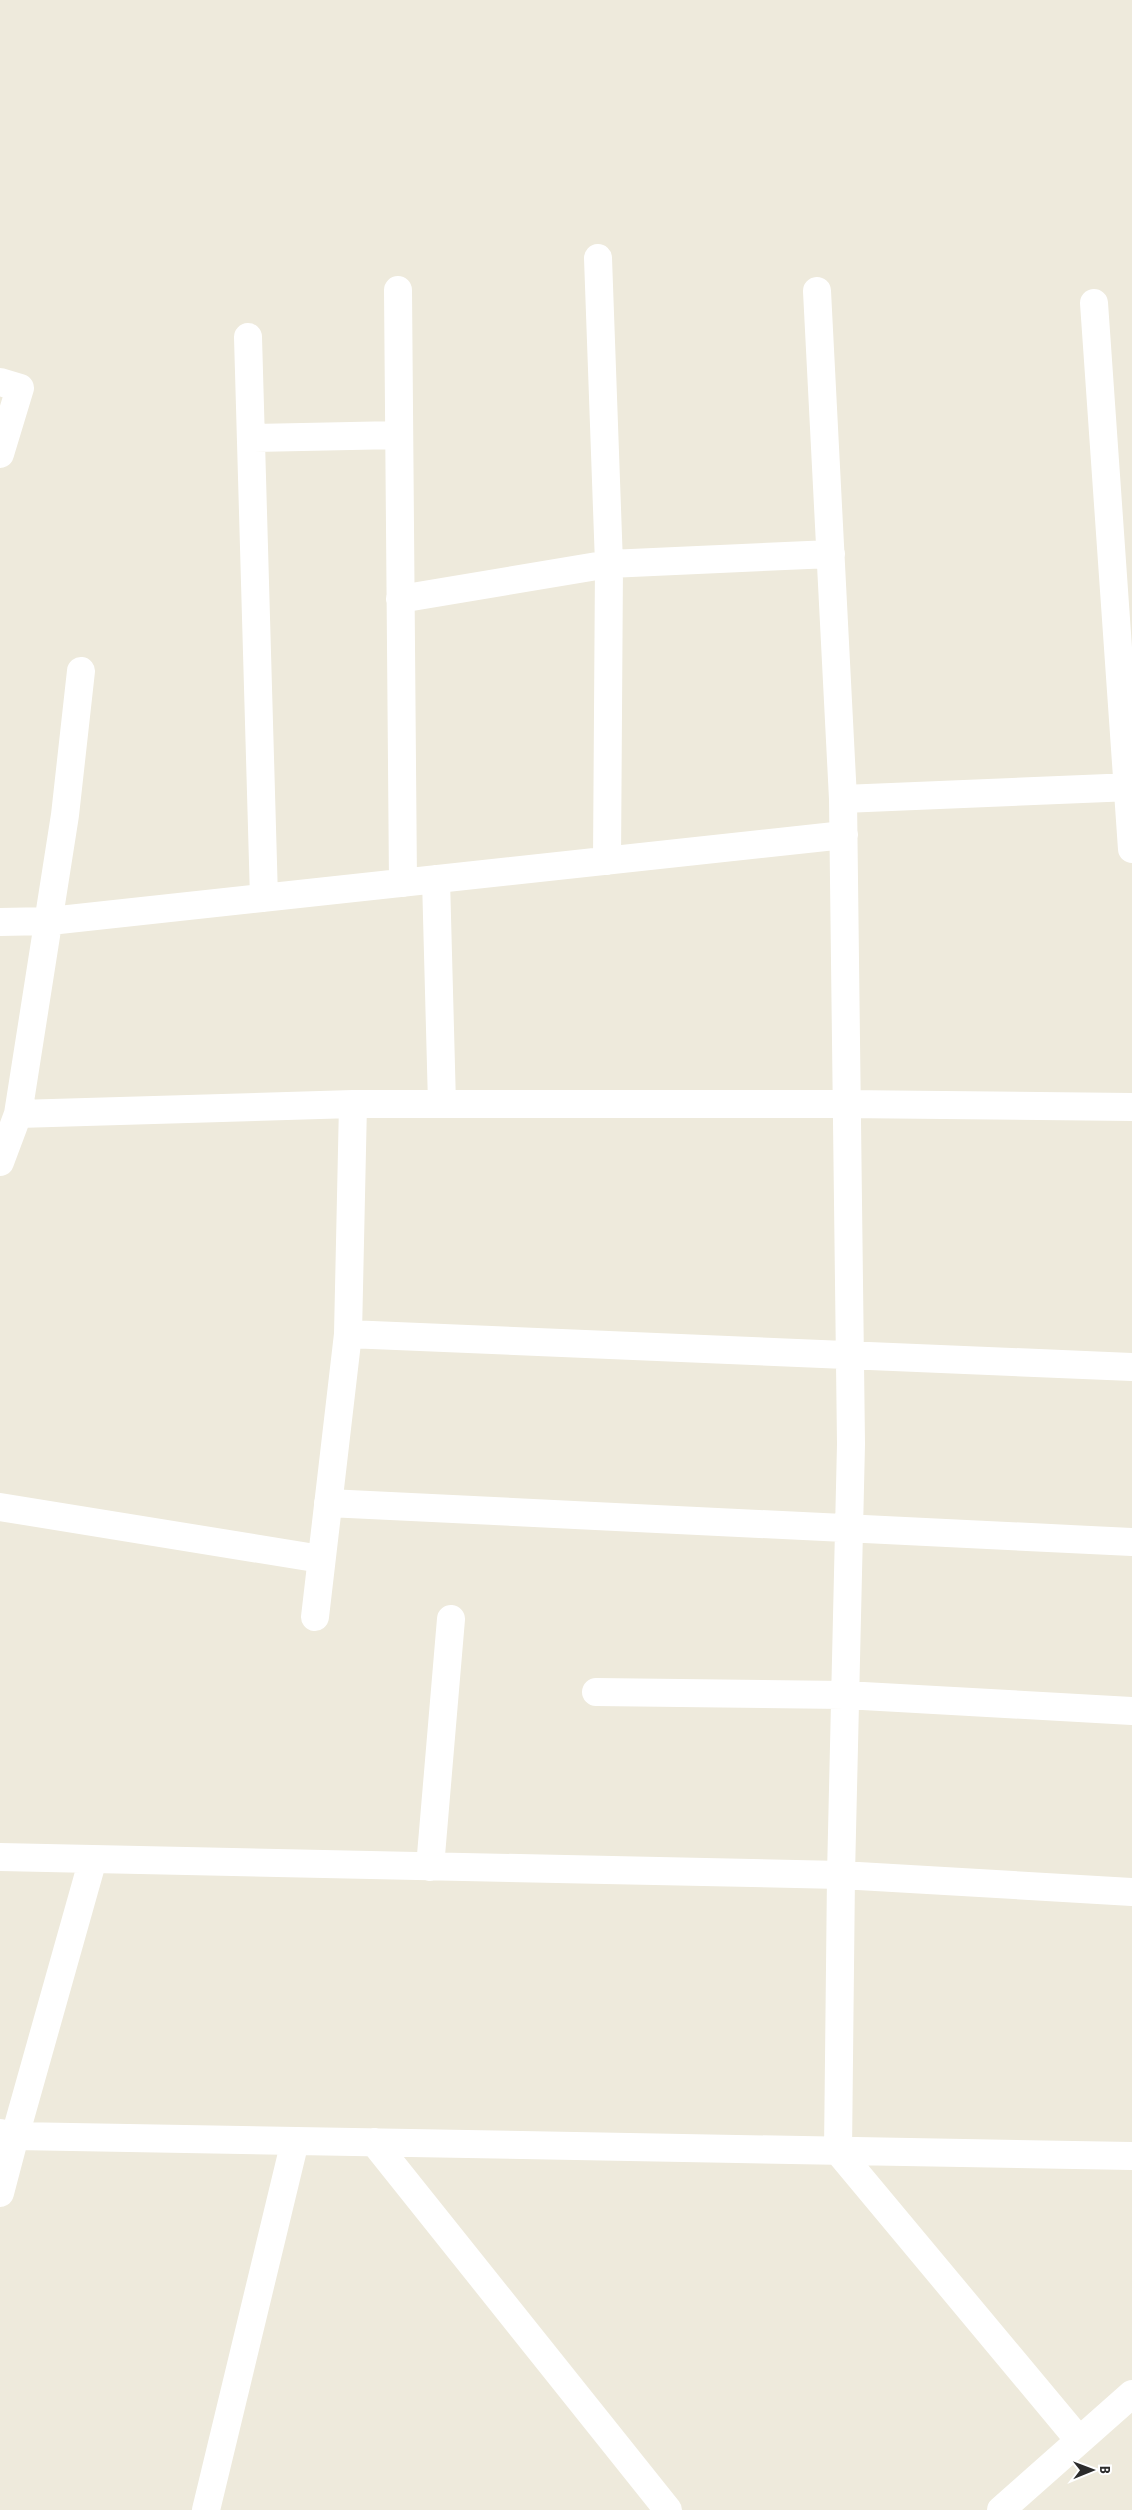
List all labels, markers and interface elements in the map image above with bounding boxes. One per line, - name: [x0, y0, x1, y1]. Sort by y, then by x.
- north arrow: [1067, 2445, 1117, 2495]
- text: B: [1097, 2466, 1113, 2474]

